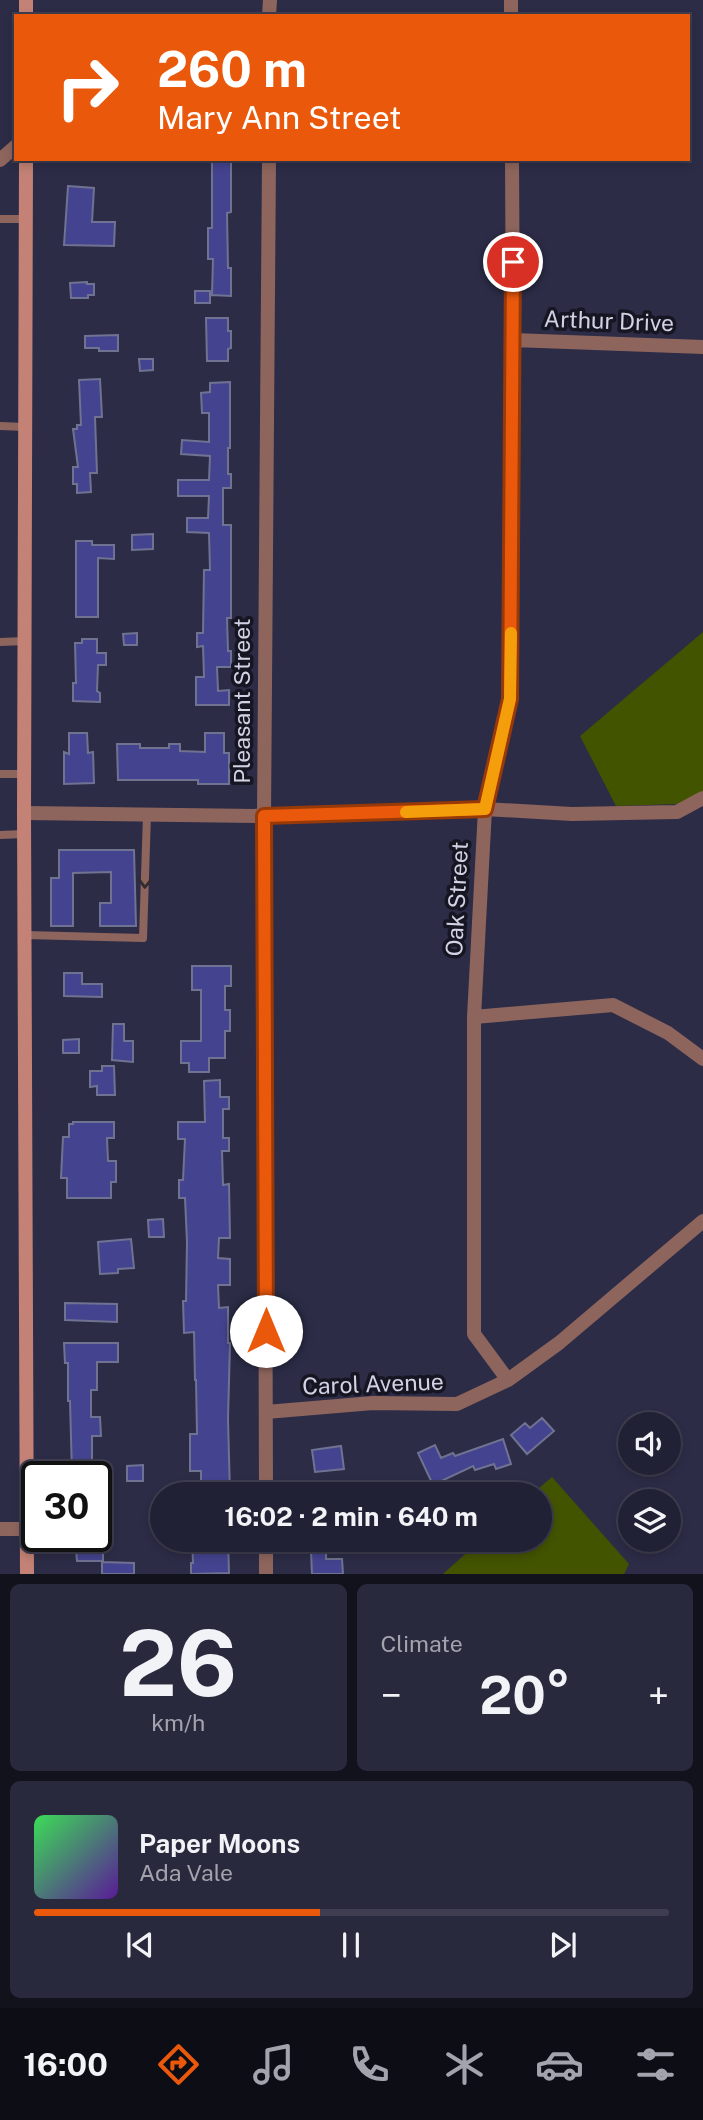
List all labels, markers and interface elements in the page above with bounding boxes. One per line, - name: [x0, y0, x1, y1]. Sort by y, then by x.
- text: 260 m: [157, 40, 307, 98]
- icon: right: [42, 42, 133, 133]
- text: Mary Ann Street: [157, 99, 402, 136]
- pin: [483, 232, 543, 292]
- icon: arrive: [494, 243, 532, 281]
- street label: Arthur Drive: [543, 305, 675, 336]
- street label: Pleasant Street: [228, 618, 255, 784]
- street label: Oak Street: [440, 841, 473, 957]
- one-way arrow: [137, 878, 153, 888]
- position arrow: [229, 1294, 303, 1368]
- street label: Carol Avenue: [302, 1368, 444, 1399]
- map controls: [618, 1412, 681, 1552]
- button: sound: [618, 1412, 681, 1475]
- speed limit sign: 30: [21, 1461, 112, 1552]
- button: layers: [618, 1489, 681, 1552]
- text: 16:02 · 2 min · 640 m: [224, 1501, 478, 1532]
- text: 26: [119, 1610, 237, 1716]
- text: Climate: [381, 1630, 463, 1657]
- text: 20°: [479, 1665, 570, 1726]
- text: −: [381, 1673, 402, 1718]
- text: +: [648, 1673, 669, 1718]
- text: km/h: [151, 1709, 205, 1736]
- text: Paper Moons: [139, 1828, 300, 1859]
- text: Ada Vale: [139, 1859, 233, 1886]
- icon: previous: [121, 1926, 159, 1964]
- icon: pause: [332, 1926, 370, 1964]
- icon: next: [544, 1926, 582, 1964]
- icon: directions: [154, 2040, 203, 2089]
- icon: music: [249, 2040, 298, 2089]
- icon: phone: [345, 2040, 394, 2089]
- icon: climate: [440, 2040, 489, 2089]
- icon: car: [535, 2040, 584, 2089]
- icon: filters: [631, 2040, 680, 2089]
- text: 16:00: [23, 2046, 108, 2083]

